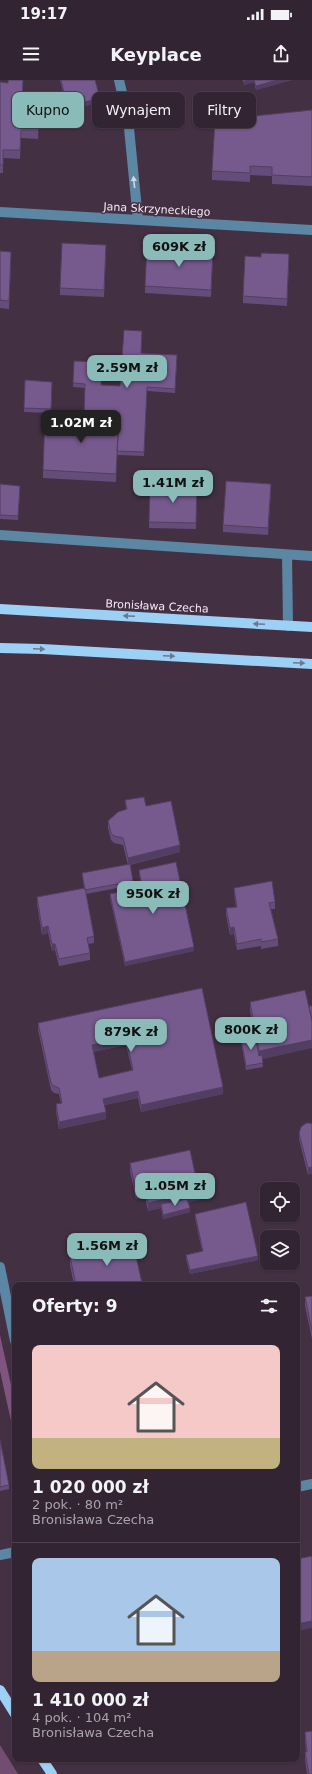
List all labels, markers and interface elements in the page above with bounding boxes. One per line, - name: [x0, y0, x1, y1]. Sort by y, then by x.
- text: 19:17: [20, 5, 68, 23]
- icon: menu: [20, 43, 42, 65]
- icon: share: [270, 43, 292, 65]
- text: Keyplace: [110, 44, 202, 65]
- chip: Kupno: [12, 92, 84, 128]
- chip: Wynajem: [92, 92, 185, 128]
- chip: Filtry: [193, 92, 256, 128]
- one-way arrow: [131, 176, 137, 188]
- street label: Jana Skrzyneckiego: [102, 200, 211, 219]
- pin: 609K zł: [142, 234, 216, 268]
- text: 609K zł: [152, 239, 206, 254]
- pin: 2.59M zł: [86, 355, 168, 389]
- text: 2.59M zł: [96, 360, 158, 375]
- pin: 1.02M zł: [40, 410, 122, 444]
- text: 1.02M zł: [50, 415, 112, 430]
- pin: 1.41M zł: [132, 470, 214, 504]
- text: 1.41M zł: [142, 475, 204, 490]
- street label: Bronisława Czecha: [105, 597, 209, 616]
- one-way arrow: [123, 613, 135, 620]
- one-way arrow: [252, 621, 265, 627]
- one-way arrow: [33, 646, 46, 652]
- one-way arrow: [163, 653, 176, 659]
- one-way arrow: [293, 660, 305, 667]
- pin: 950K zł: [116, 881, 190, 915]
- text: 950K zł: [126, 886, 180, 901]
- pin: 800K zł: [214, 1017, 288, 1051]
- pin: 879K zł: [94, 1019, 168, 1053]
- text: 800K zł: [224, 1022, 278, 1037]
- text: 879K zł: [104, 1024, 158, 1039]
- pin: 1.05M zł: [134, 1173, 216, 1207]
- text: 1.05M zł: [144, 1178, 206, 1193]
- map controls: [260, 1182, 300, 1270]
- button: locate: [260, 1182, 300, 1222]
- button: layers: [260, 1230, 300, 1270]
- pin: 1.56M zł: [66, 1233, 148, 1267]
- text: 1.56M zł: [76, 1238, 138, 1253]
- icon: filters: [258, 1295, 280, 1317]
- text: Oferty: 9: [32, 1296, 118, 1316]
- icon: home: [120, 1371, 192, 1443]
- text: 1 020 000 zł: [32, 1477, 149, 1497]
- text: 2 pok. · 80 m²: [32, 1497, 123, 1512]
- text: Bronisława Czecha: [32, 1512, 154, 1527]
- icon: home: [120, 1584, 192, 1656]
- text: 1 410 000 zł: [32, 1690, 149, 1710]
- text: 4 pok. · 104 m²: [32, 1710, 132, 1725]
- text: Bronisława Czecha: [32, 1725, 154, 1740]

